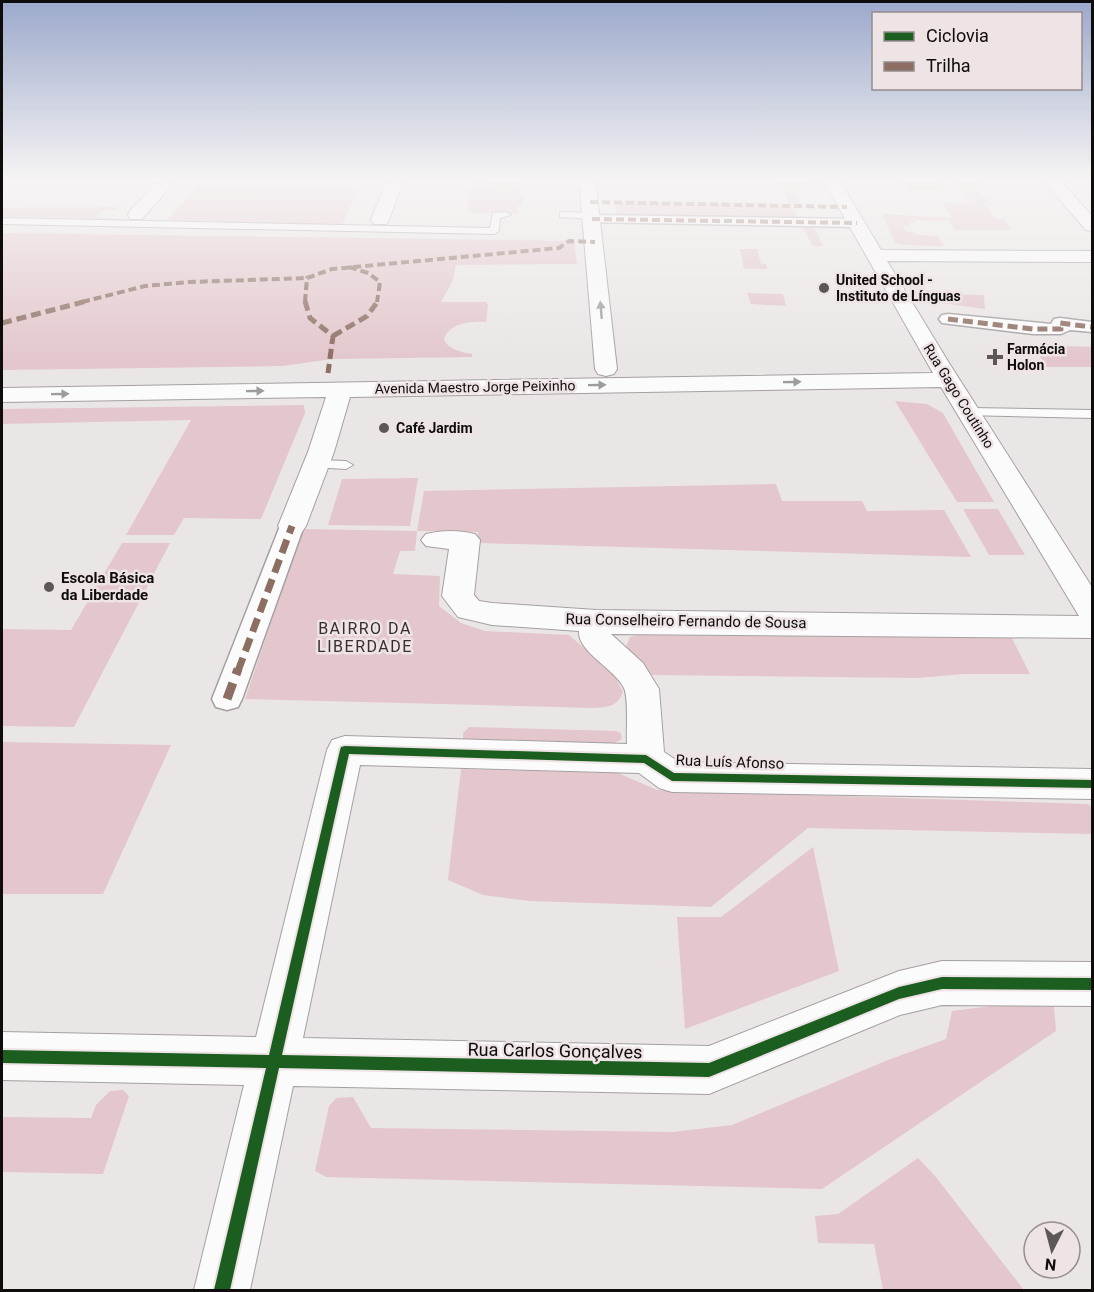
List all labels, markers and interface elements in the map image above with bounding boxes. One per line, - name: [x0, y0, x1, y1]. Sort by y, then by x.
- legend: [872, 12, 1082, 90]
- text: Ciclovia: [926, 25, 989, 46]
- text: Trilha: [926, 55, 971, 76]
- place label: United School - Instituto de Línguas: [836, 272, 961, 304]
- marker: United School - Instituto de Línguas: [817, 281, 831, 295]
- one-way arrow: [596, 301, 606, 320]
- street label: Rua Gago Coutinho: [920, 341, 998, 451]
- place label: Farmácia Holon: [1007, 341, 1066, 373]
- marker: Farmácia Holon: [988, 350, 1002, 364]
- street label: Avenida Maestro Jorge Peixinho: [375, 377, 575, 397]
- one-way arrow: [782, 377, 801, 387]
- one-way arrow: [587, 380, 606, 390]
- one-way arrow: [245, 386, 264, 396]
- one-way arrow: [50, 389, 69, 399]
- place label: Café Jardim: [396, 420, 473, 436]
- marker: Café Jardim: [377, 421, 391, 435]
- place label: Escola Básica da Liberdade: [61, 569, 154, 604]
- marker: Escola Básica da Liberdade: [42, 580, 56, 594]
- street label: Rua Conselheiro Fernando de Sousa: [565, 610, 807, 632]
- district label: BAIRRO DA LIBERDADE: [317, 619, 413, 656]
- street label: Rua Luís Afonso: [675, 751, 785, 773]
- street label: Rua Carlos Gonçalves: [467, 1038, 643, 1063]
- north arrow: [1022, 1220, 1082, 1280]
- text: N: [1044, 1254, 1057, 1274]

